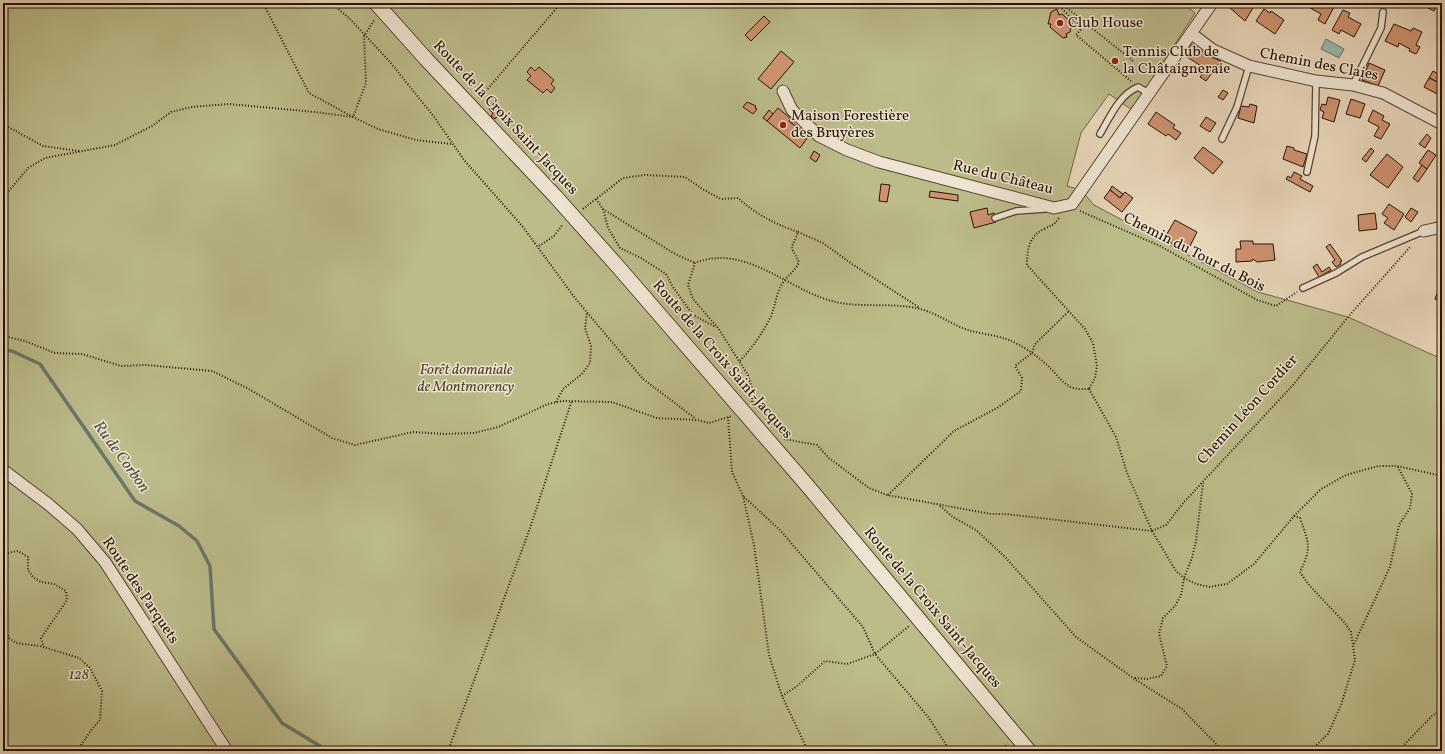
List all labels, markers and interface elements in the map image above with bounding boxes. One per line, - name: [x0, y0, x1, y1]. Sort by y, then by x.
- place label: Club House: [1068, 13, 1143, 34]
- marker: Club House: [1055, 18, 1065, 28]
- street label: Route de la Croix Saint-Jacques: [428, 36, 582, 200]
- place label: Tennis Club de la Châtaigneraie: [1123, 42, 1230, 80]
- street label: Chemin des Claies: [1258, 43, 1380, 87]
- marker: Tennis Club de la Châtaigneraie: [1110, 56, 1120, 66]
- place label: Maison Forestière des Bruyères: [791, 106, 909, 144]
- marker: Maison Forestière des Bruyères: [778, 120, 788, 130]
- street label: Rue du Château: [951, 155, 1055, 201]
- street label: Chemin du Tour du Bois: [1119, 208, 1269, 298]
- street label: Route de la Croix Saint-Jacques: [647, 276, 797, 444]
- street label: Chemin Léon Cordier: [1193, 350, 1303, 470]
- park label: Forêt domaniale de Montmorency: [418, 360, 515, 398]
- water label: Ru de Corbon: [88, 417, 154, 497]
- street label: Route de la Croix Saint-Jacques: [858, 523, 1006, 693]
- street label: Route des Parquets: [96, 534, 184, 648]
- park label: 128: [69, 665, 90, 686]

